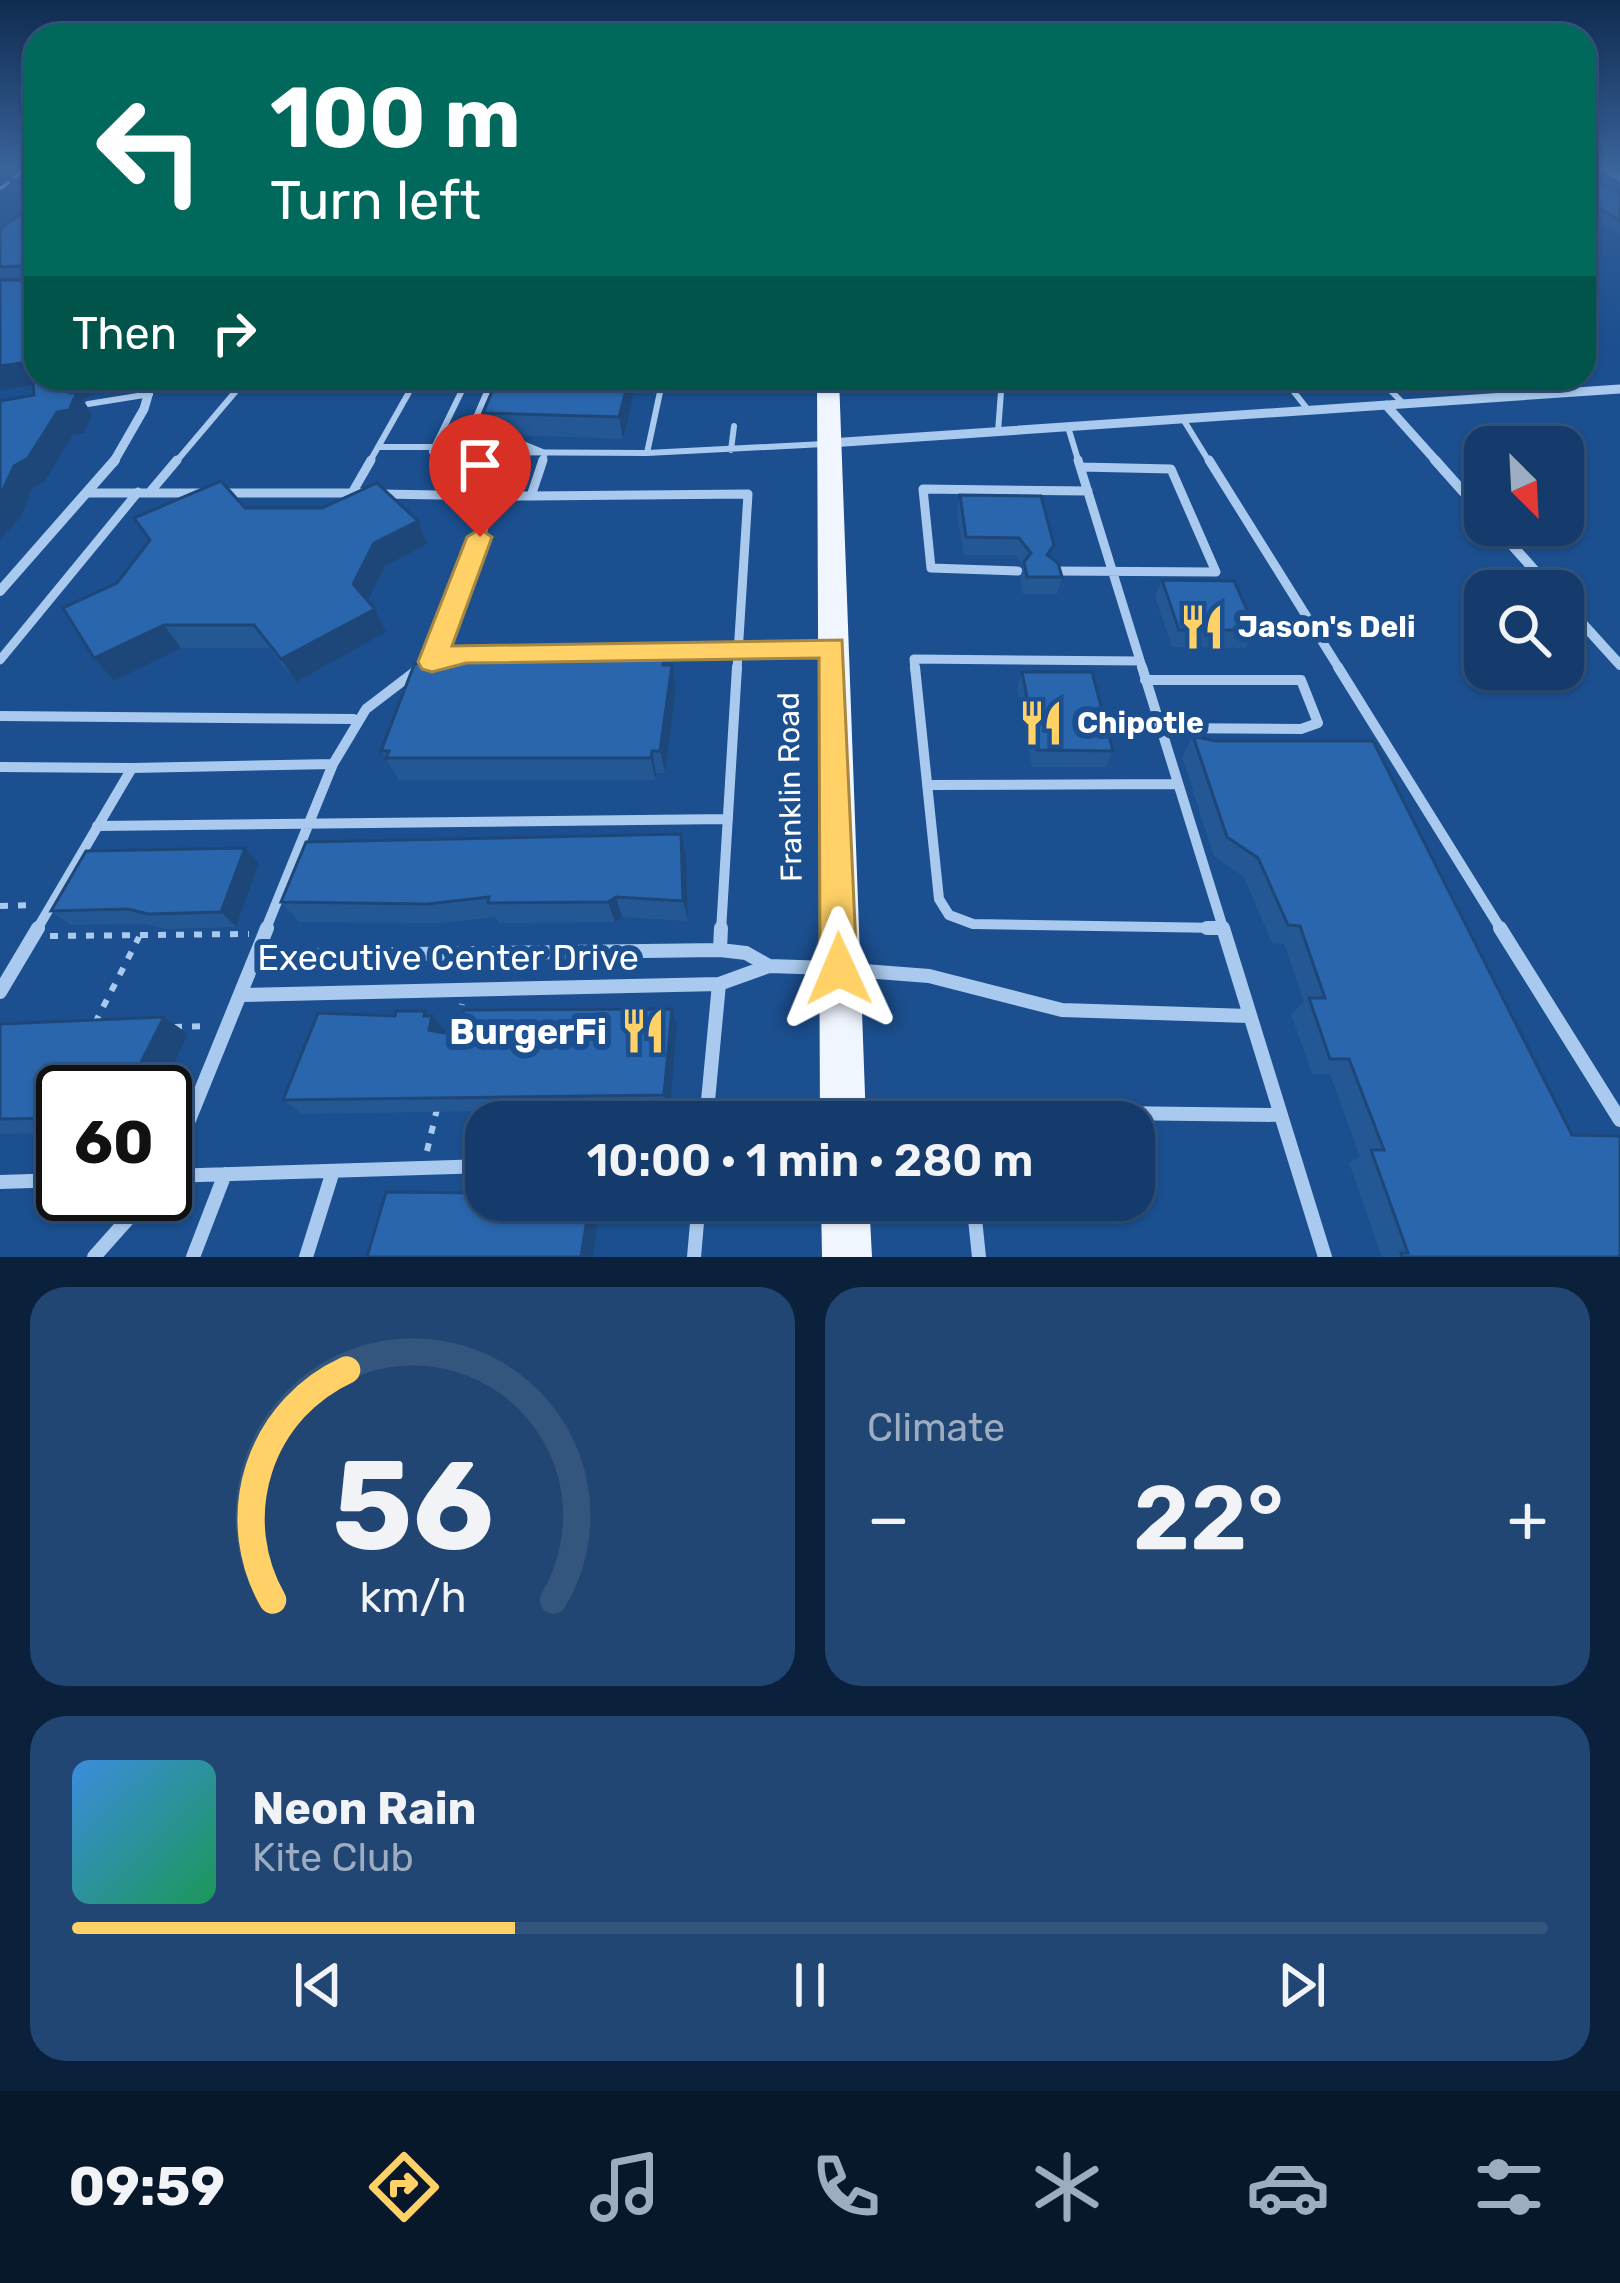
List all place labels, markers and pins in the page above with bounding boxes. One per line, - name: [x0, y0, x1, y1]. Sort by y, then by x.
- pin: [429, 414, 531, 537]
- restaurant icon: Jason's Deli: [1177, 602, 1227, 652]
- place label: Jason's Deli: [1238, 609, 1415, 645]
- restaurant icon: Chipotle: [1016, 698, 1066, 748]
- place label: Chipotle: [1077, 705, 1204, 741]
- restaurant icon: BurgerFi: [618, 1006, 668, 1056]
- place label: BurgerFi: [449, 1010, 607, 1053]

